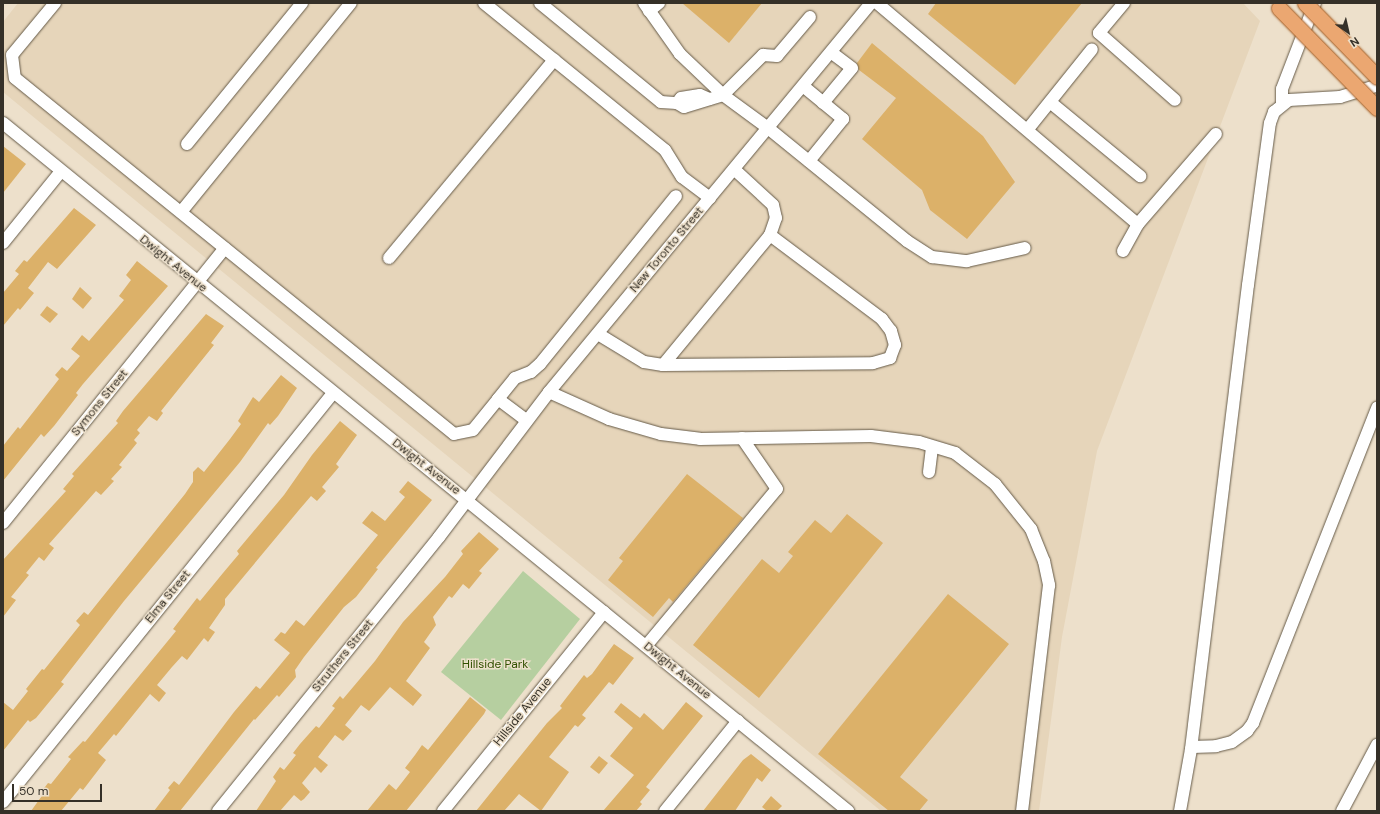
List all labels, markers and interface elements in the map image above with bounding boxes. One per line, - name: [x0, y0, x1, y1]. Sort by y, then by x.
- north arrow: [1328, 12, 1368, 52]
- text: N: [1347, 34, 1362, 50]
- street label: New Toronto Street: [627, 204, 707, 296]
- street label: Dwight Avenue: [136, 232, 210, 296]
- street label: Symons Street: [69, 367, 131, 439]
- street label: Dwight Avenue: [389, 436, 463, 498]
- street label: Elma Street: [142, 568, 194, 626]
- street label: Struthers Street: [309, 617, 377, 695]
- street label: Dwight Avenue: [640, 639, 714, 703]
- park label: Hillside Park: [462, 658, 528, 672]
- street label: Hillside Avenue: [491, 675, 555, 749]
- scale bar: [14, 776, 104, 802]
- text: 50 m: [19, 783, 48, 799]

